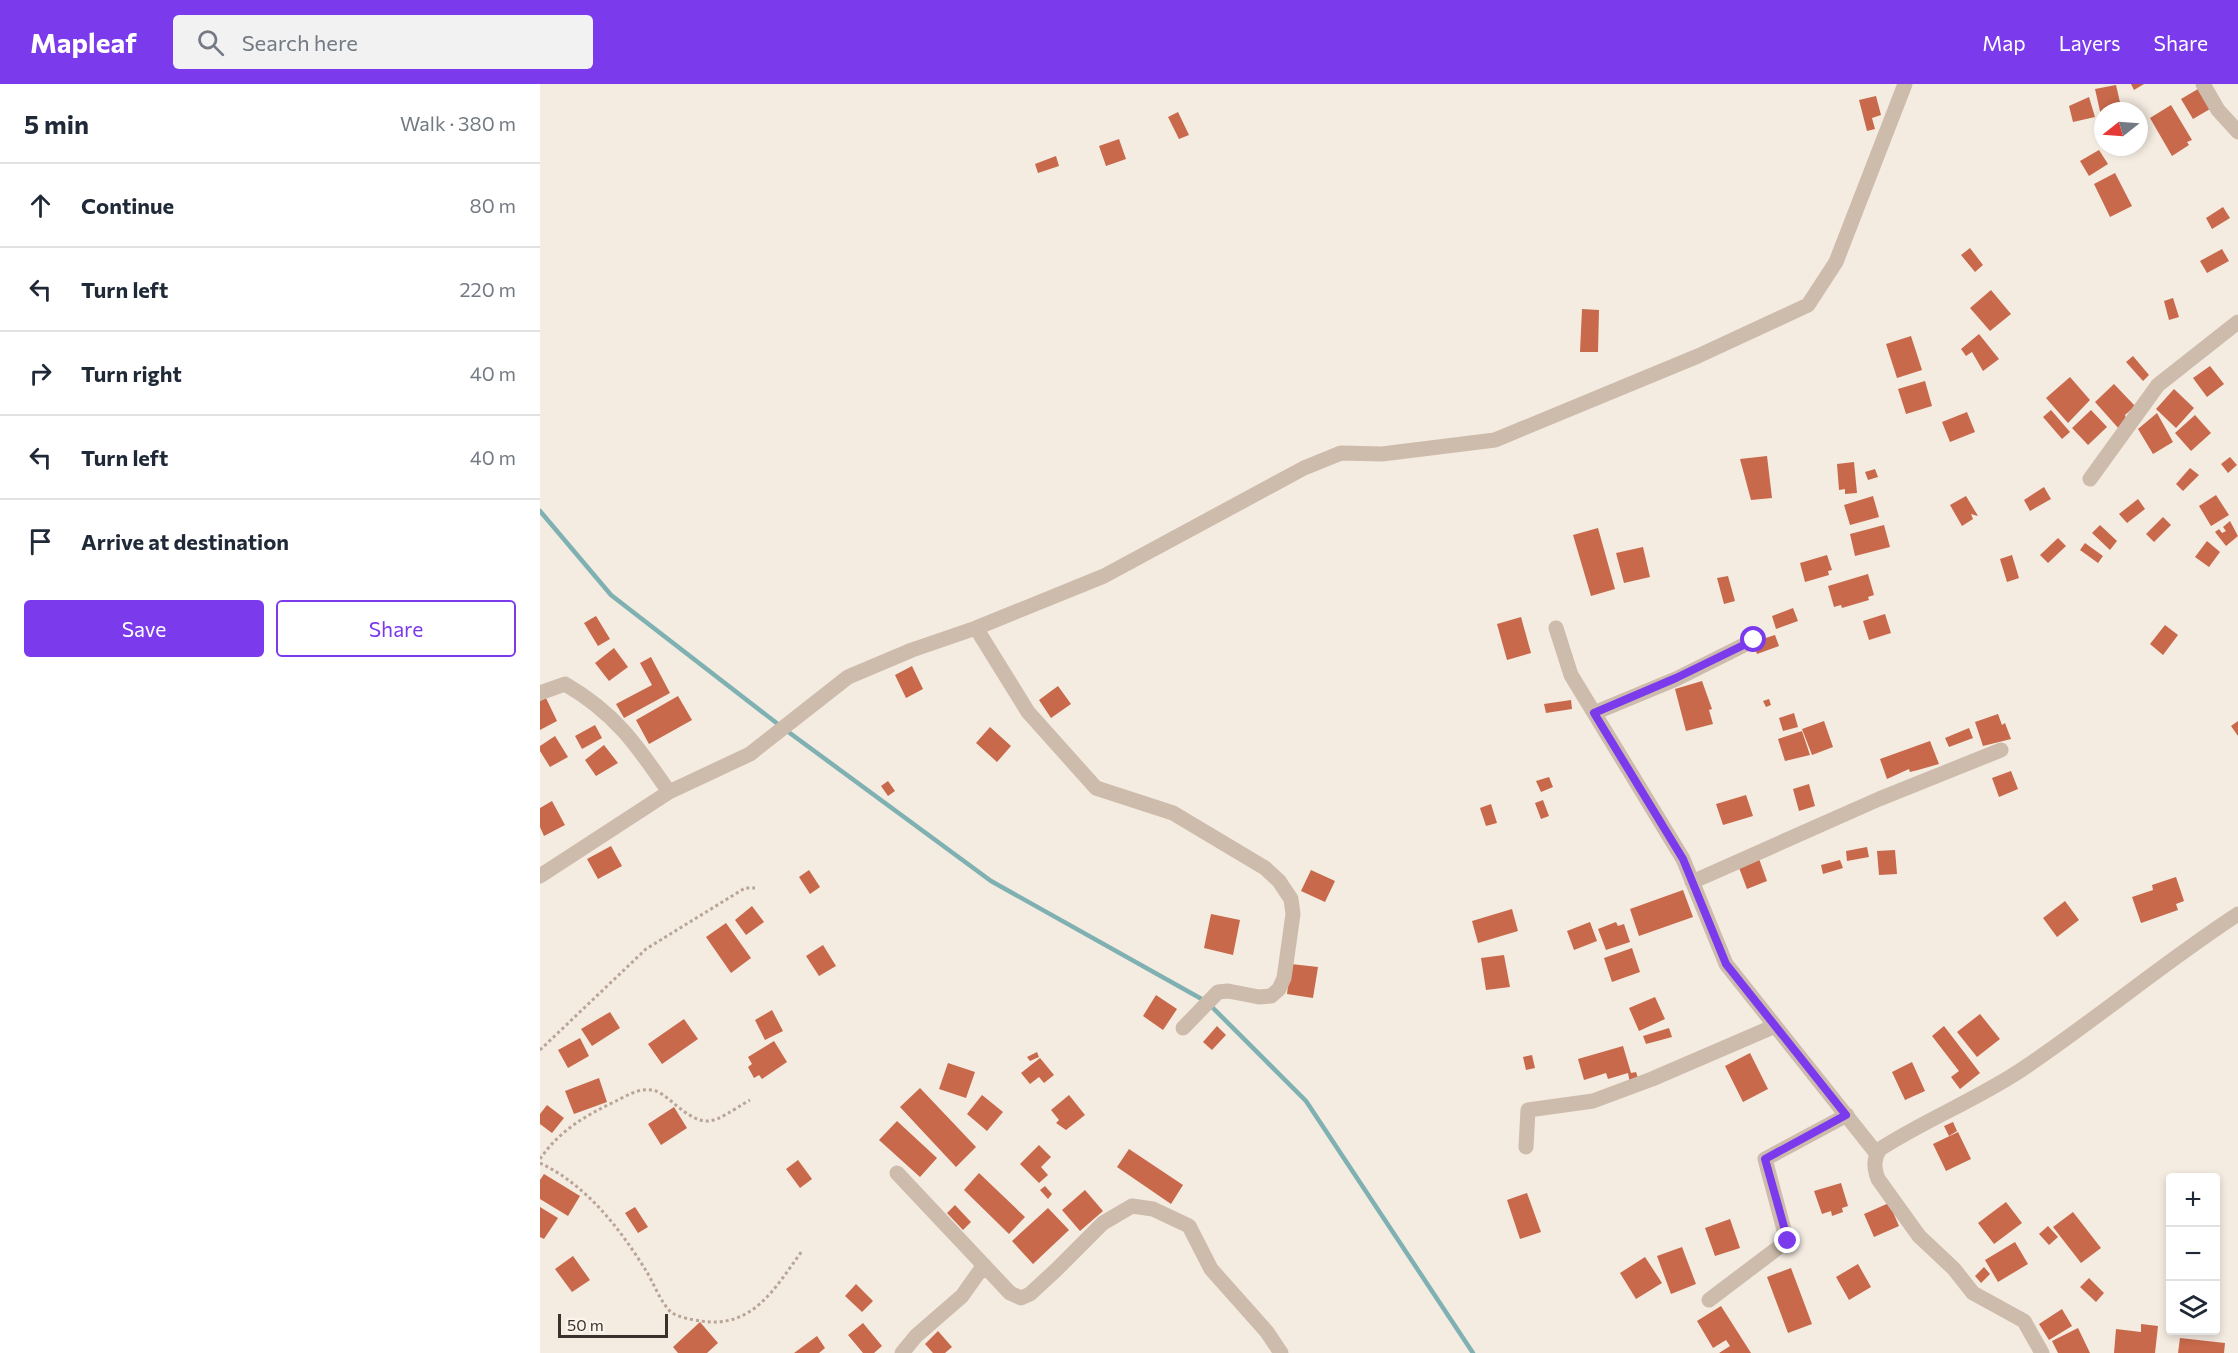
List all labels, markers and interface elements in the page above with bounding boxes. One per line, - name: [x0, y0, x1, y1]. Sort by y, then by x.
- search box: [173, 15, 593, 69]
- text: Mapleaf: [30, 25, 137, 59]
- icon: search: [194, 26, 227, 59]
- text: Search here: [242, 29, 358, 56]
- text: Map: [1982, 30, 2026, 55]
- text: Layers: [2059, 30, 2121, 55]
- text: Share: [2154, 30, 2208, 55]
- north arrow: [2094, 102, 2148, 156]
- text: 5 min: [24, 108, 89, 139]
- text: Walk · 380 m: [400, 111, 516, 135]
- icon: ahead: [24, 189, 57, 222]
- text: Continue: [81, 192, 174, 219]
- text: 80 m: [470, 193, 516, 217]
- icon: left: [24, 273, 57, 306]
- text: Turn left: [81, 276, 168, 303]
- text: 220 m: [460, 277, 516, 301]
- icon: right: [24, 357, 57, 390]
- text: Turn right: [81, 360, 182, 387]
- text: 40 m: [470, 361, 516, 385]
- icon: left: [24, 441, 57, 474]
- text: Turn left: [81, 444, 168, 471]
- text: 40 m: [470, 445, 516, 469]
- icon: arrive: [24, 525, 57, 558]
- text: Arrive at destination: [81, 528, 289, 555]
- button: Save: [24, 600, 264, 657]
- button: Share: [276, 600, 516, 657]
- route start: [1740, 626, 1766, 652]
- map controls: [2166, 1173, 2220, 1335]
- button: +: [2166, 1173, 2220, 1227]
- route end: [1774, 1227, 1800, 1253]
- button: −: [2166, 1227, 2220, 1281]
- button: layers: [2166, 1281, 2220, 1335]
- scale bar: [558, 1311, 668, 1338]
- text: 50 m: [567, 1315, 604, 1334]

